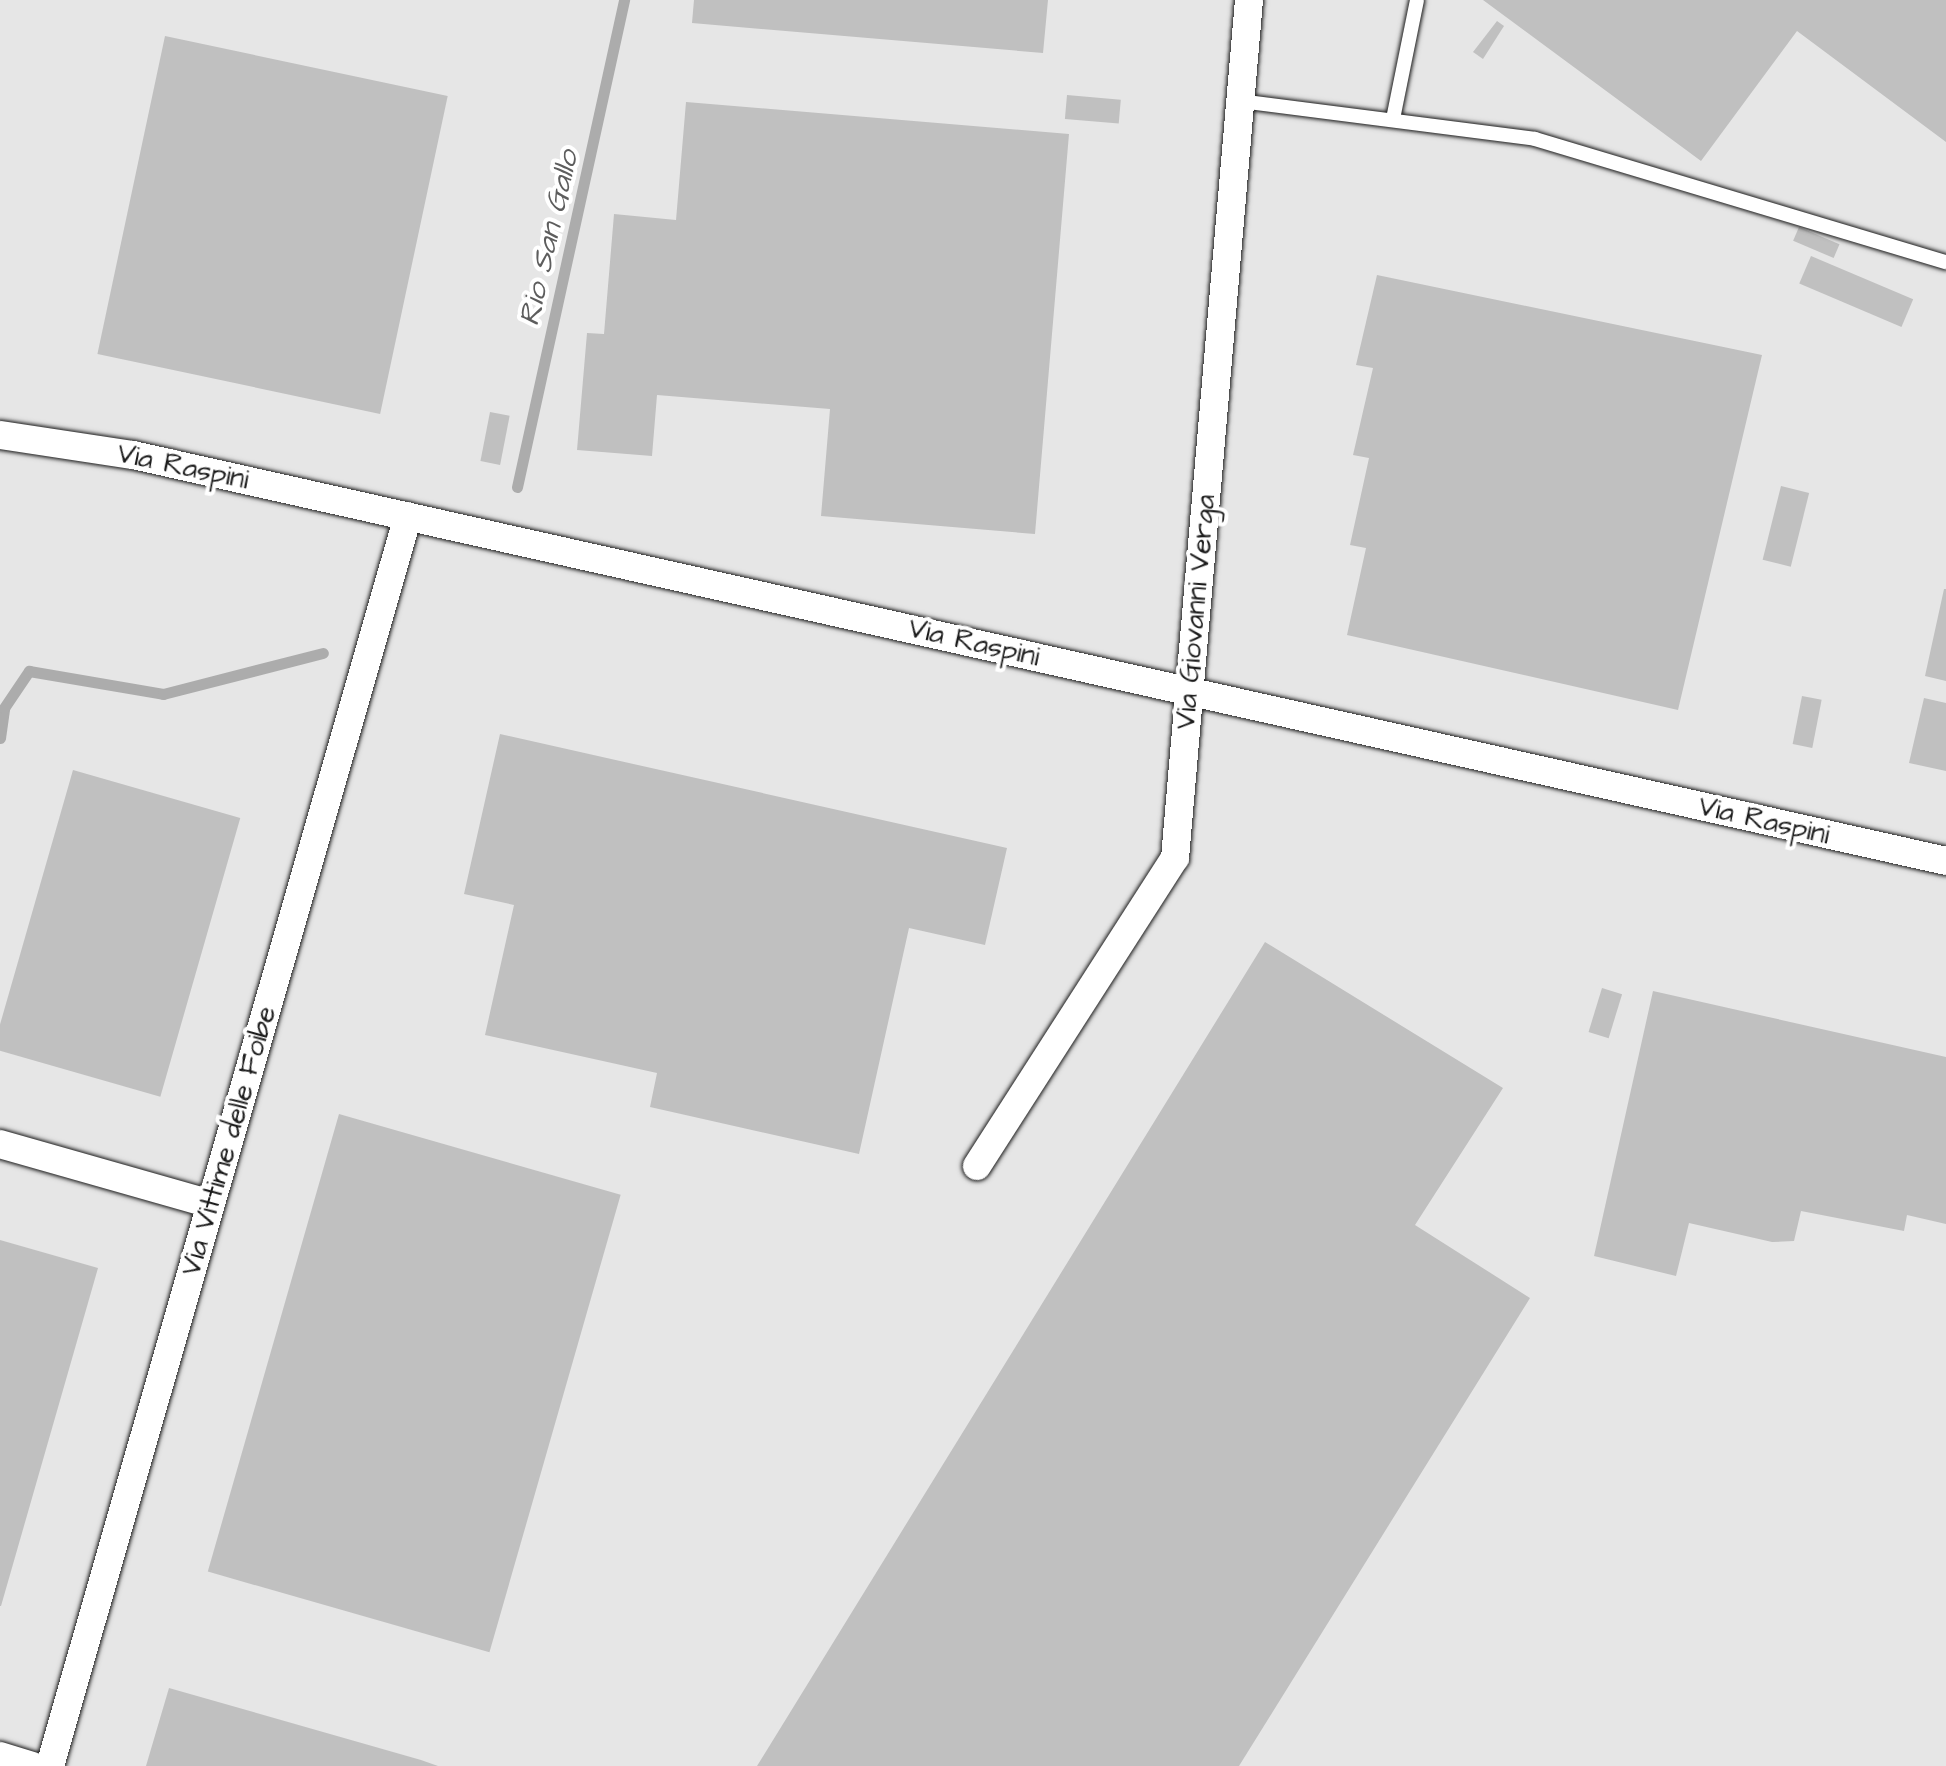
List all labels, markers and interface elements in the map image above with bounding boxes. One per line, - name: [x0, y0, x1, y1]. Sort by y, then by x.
- water label: Rio San Gallo: [511, 147, 587, 329]
- street label: Via Raspini: [114, 437, 252, 497]
- street label: Via Giovanni Verga: [1169, 493, 1223, 731]
- street label: Via Raspini: [905, 612, 1043, 674]
- street label: Via Raspini: [1695, 790, 1833, 852]
- street label: Via Vittime delle Foibe: [174, 1002, 284, 1280]

